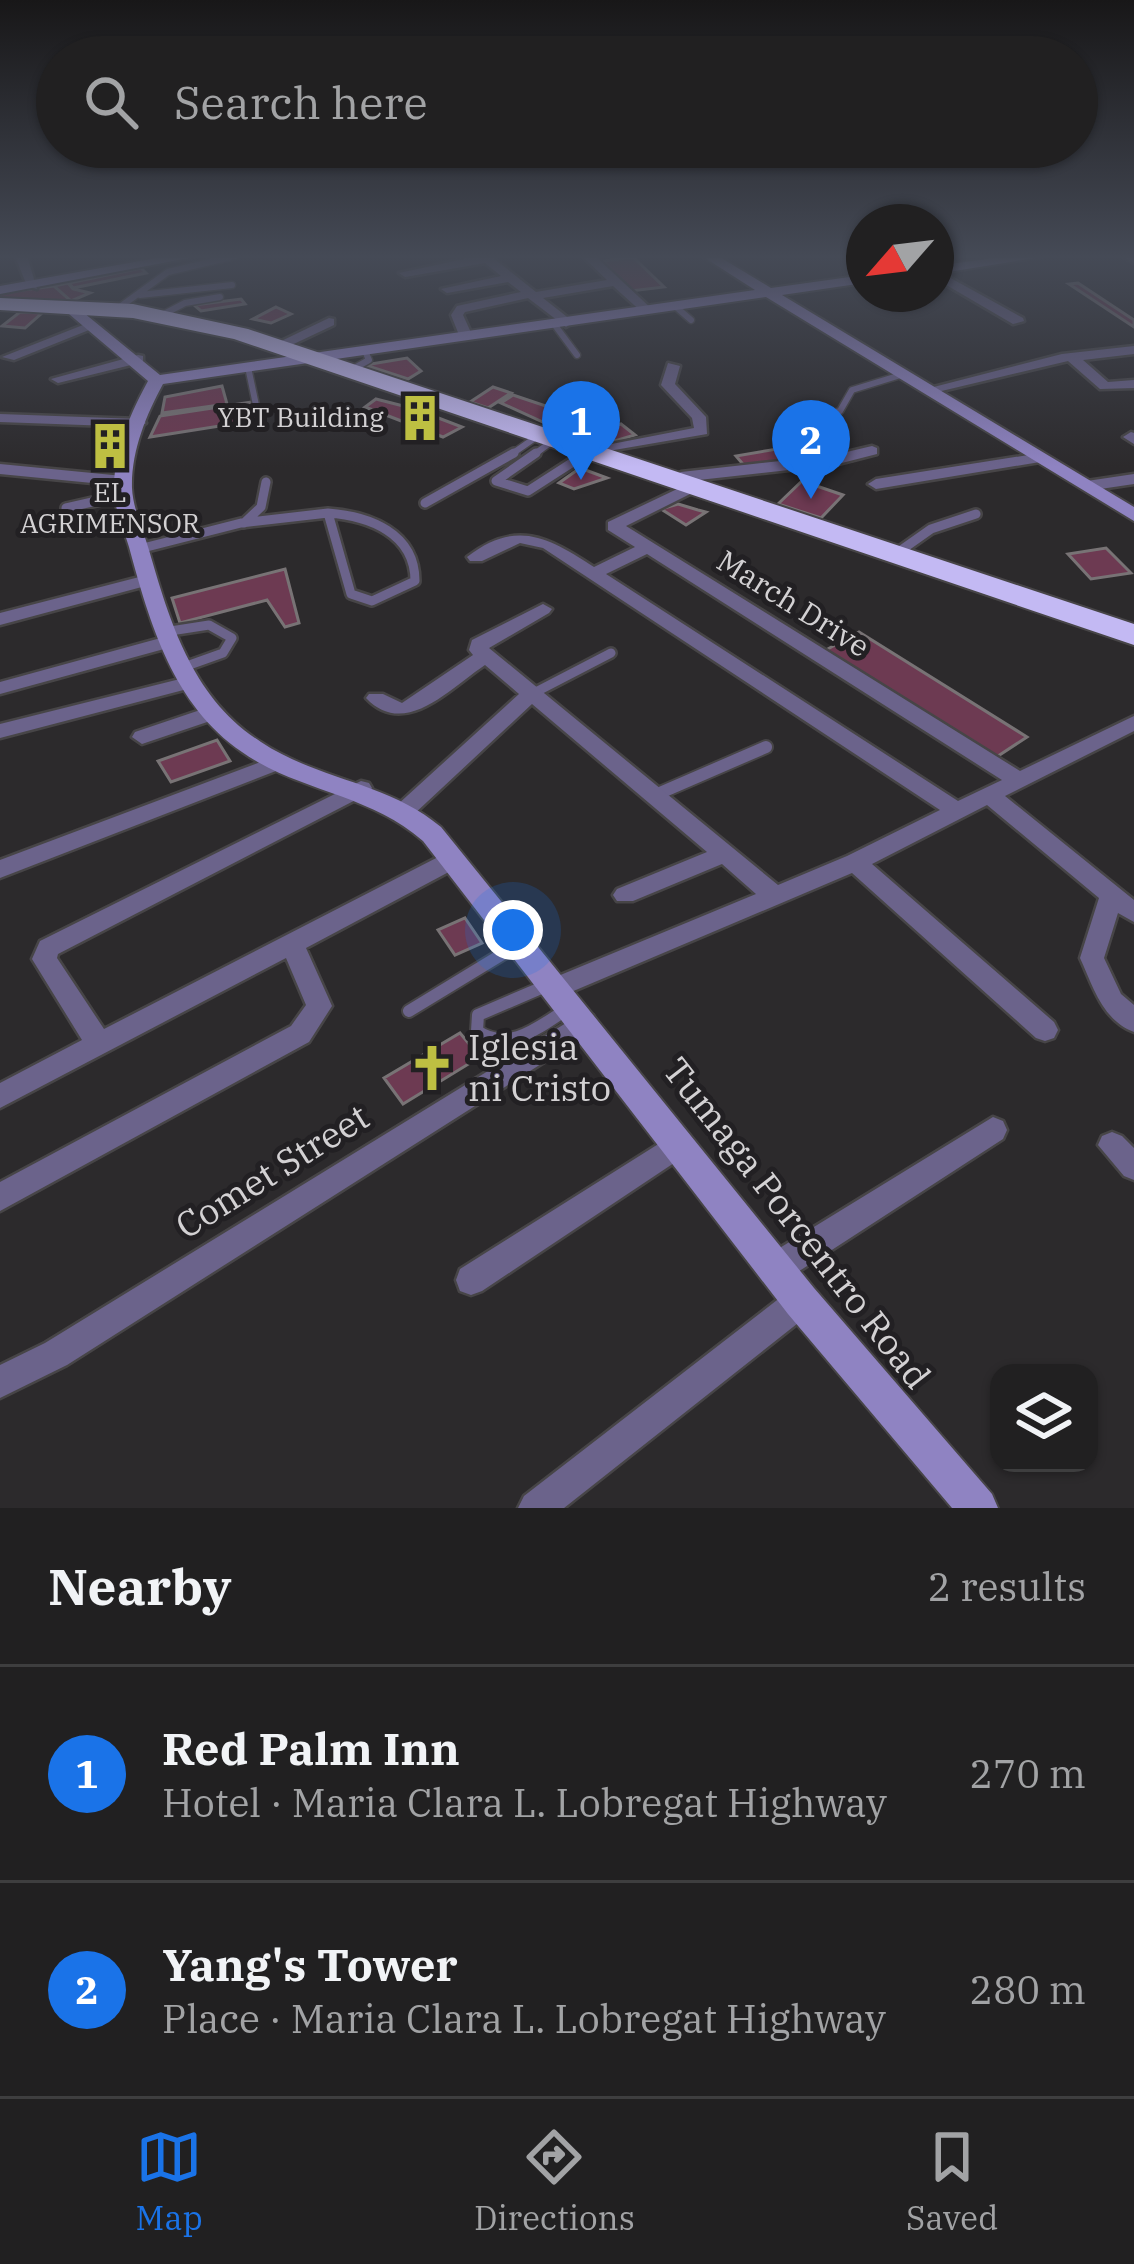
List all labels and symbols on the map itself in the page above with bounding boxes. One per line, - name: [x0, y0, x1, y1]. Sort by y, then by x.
- north arrow: [846, 204, 954, 312]
- pin: 1: [542, 381, 620, 480]
- building icon: YBT Building: [395, 393, 445, 443]
- place label: YBT Building: [217, 399, 384, 434]
- pin: 2: [772, 400, 850, 499]
- building icon: EL AGRIMENSOR: [85, 421, 135, 471]
- place label: EL AGRIMENSOR: [20, 474, 200, 540]
- street label: March Drive: [710, 540, 877, 665]
- your location: [483, 900, 543, 960]
- place label: Iglesia ni Cristo: [468, 1023, 611, 1111]
- church icon: Iglesia ni Cristo: [407, 1043, 457, 1093]
- street label: Tumaga Porcentro Road: [653, 1047, 942, 1398]
- street label: Comet Street: [166, 1093, 377, 1249]

